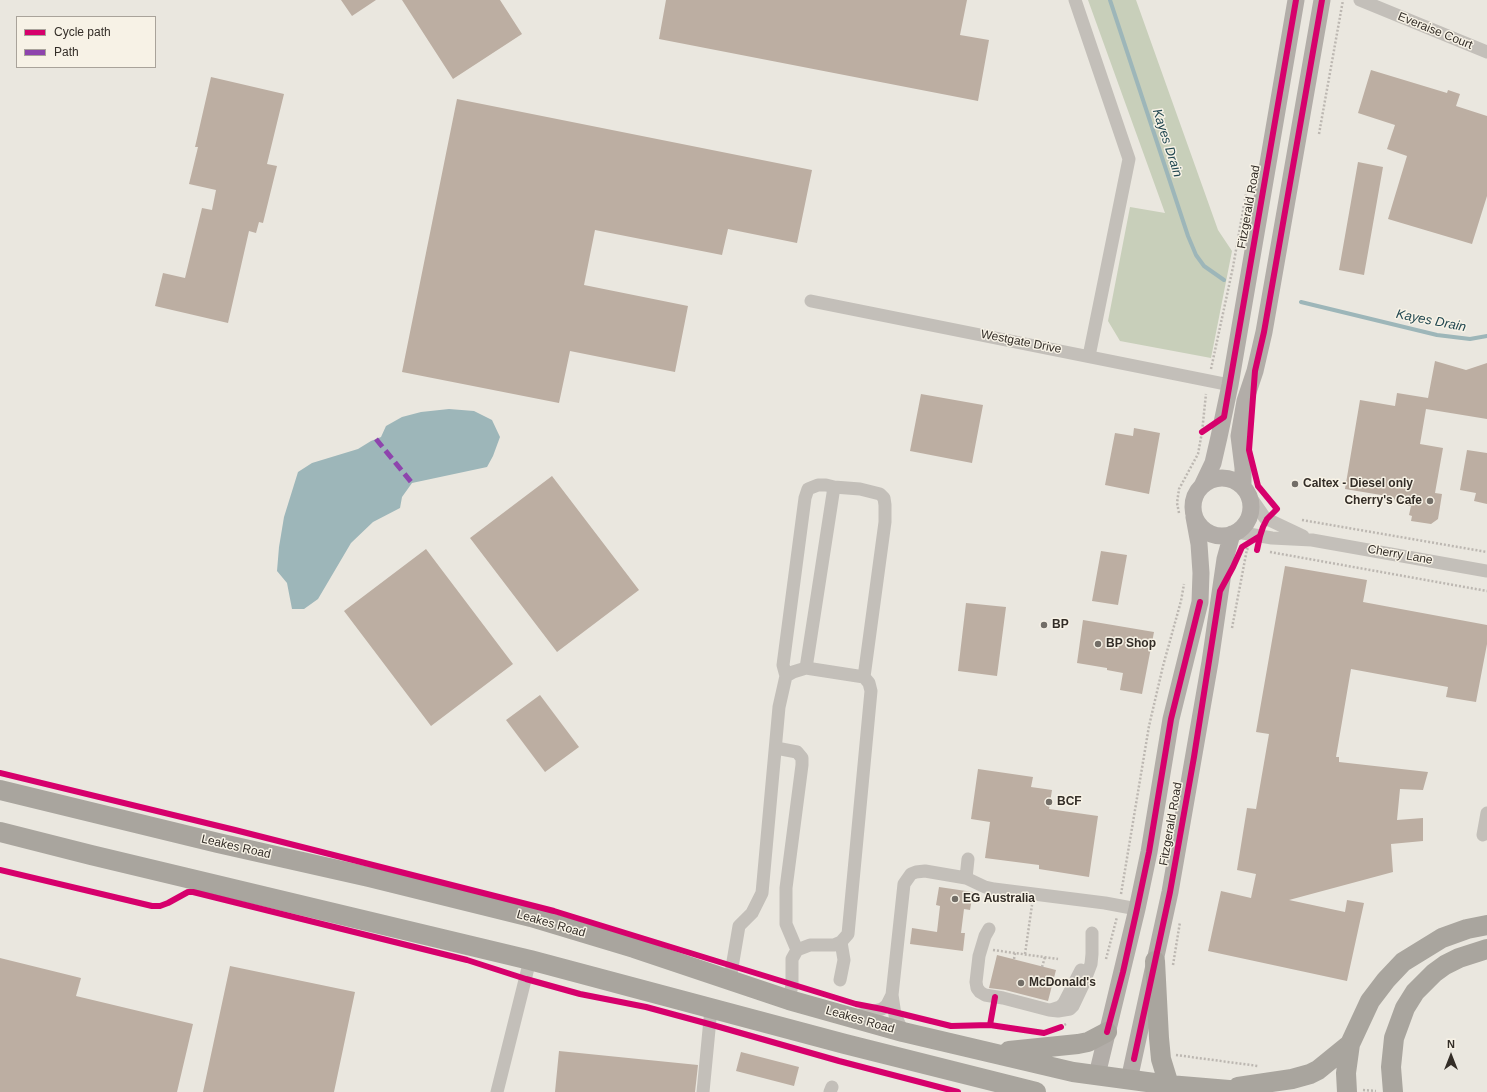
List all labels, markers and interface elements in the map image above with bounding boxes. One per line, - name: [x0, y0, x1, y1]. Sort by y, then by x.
- street label: Everaise Court: [1396, 9, 1474, 53]
- legend: [16, 16, 156, 68]
- text: Cycle path: [54, 25, 111, 39]
- text: Path: [54, 45, 79, 59]
- water label: Kayes Drain: [1149, 107, 1185, 179]
- street label: Fitzgerald Road: [1235, 164, 1263, 250]
- water label: Kayes Drain: [1395, 307, 1467, 335]
- street label: Westgate Drive: [979, 327, 1063, 357]
- place label: Caltex - Diesel only: [1303, 477, 1413, 491]
- marker: Caltex - Diesel only: [1290, 479, 1300, 489]
- place label: Cherry's Cafe: [1344, 494, 1422, 508]
- marker: Cherry's Cafe: [1425, 496, 1435, 506]
- street label: Cherry Lane: [1366, 542, 1434, 568]
- place label: BP: [1052, 618, 1069, 632]
- marker: BP: [1039, 620, 1049, 630]
- place label: BP Shop: [1106, 637, 1156, 651]
- marker: BP Shop: [1093, 639, 1103, 649]
- street label: Fitzgerald Road: [1157, 781, 1185, 867]
- place label: BCF: [1057, 795, 1082, 809]
- marker: BCF: [1044, 797, 1054, 807]
- street label: Leakes Road: [200, 832, 272, 862]
- place label: EG Australia: [963, 892, 1035, 906]
- marker: EG Australia: [950, 894, 960, 904]
- street label: Leakes Road: [515, 907, 587, 941]
- place label: McDonald's: [1029, 976, 1096, 990]
- marker: McDonald's: [1016, 978, 1026, 988]
- street label: Leakes Road: [824, 1003, 896, 1037]
- north arrow: [1431, 1036, 1471, 1076]
- text: N: [1447, 1038, 1455, 1050]

